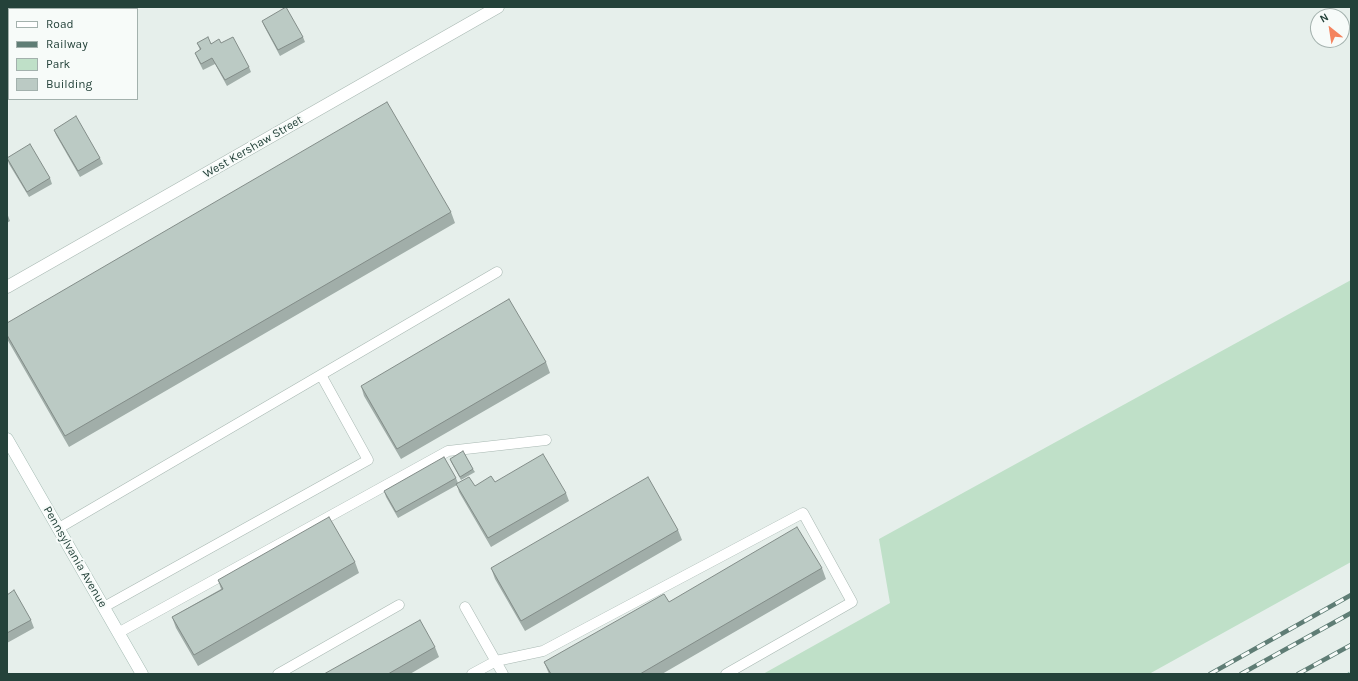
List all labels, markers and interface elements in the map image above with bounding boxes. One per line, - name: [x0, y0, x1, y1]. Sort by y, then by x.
- legend: [8, 8, 138, 100]
- north arrow: [1310, 8, 1350, 48]
- text: N: [1318, 10, 1331, 26]
- text: Road: [46, 17, 74, 31]
- text: Railway: [46, 37, 88, 51]
- text: Park: [46, 57, 70, 71]
- text: Building: [46, 77, 92, 91]
- street label: West Kershaw Street: [201, 113, 305, 181]
- street label: Pennsylvania Avenue: [40, 504, 110, 610]

